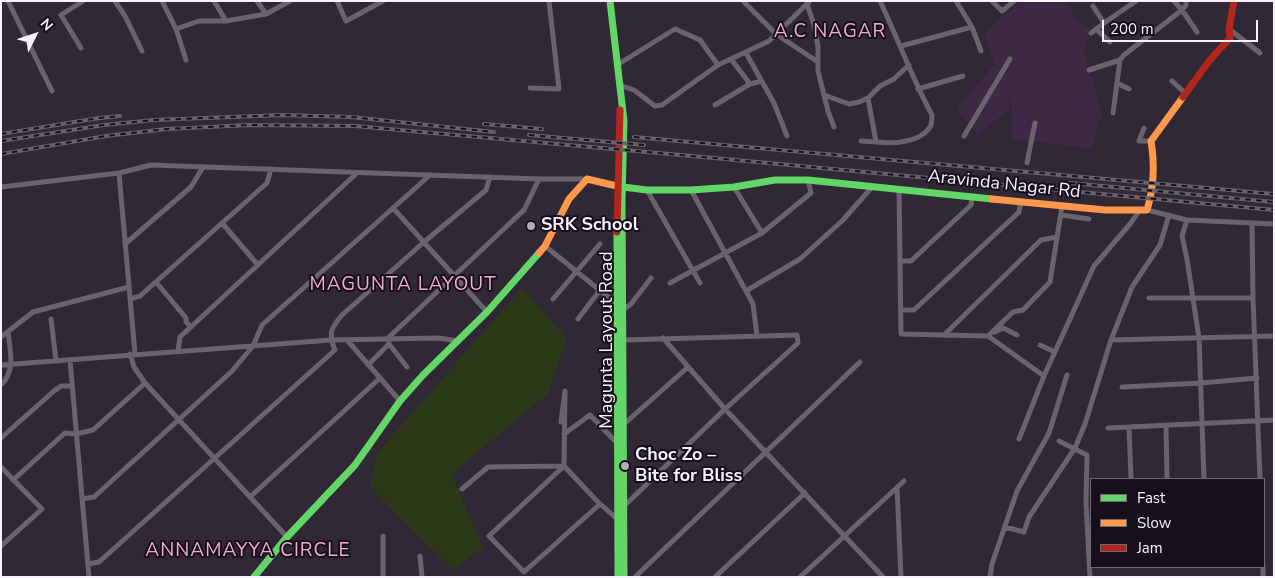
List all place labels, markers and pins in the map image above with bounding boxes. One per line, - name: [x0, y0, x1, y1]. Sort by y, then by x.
- place label: SRK School: [541, 215, 638, 237]
- marker: SRK School: [525, 220, 537, 232]
- place label: Choc Zo – Bite for Bliss: [635, 445, 742, 488]
- marker: Choc Zo – Bite for Bliss: [619, 460, 631, 472]

